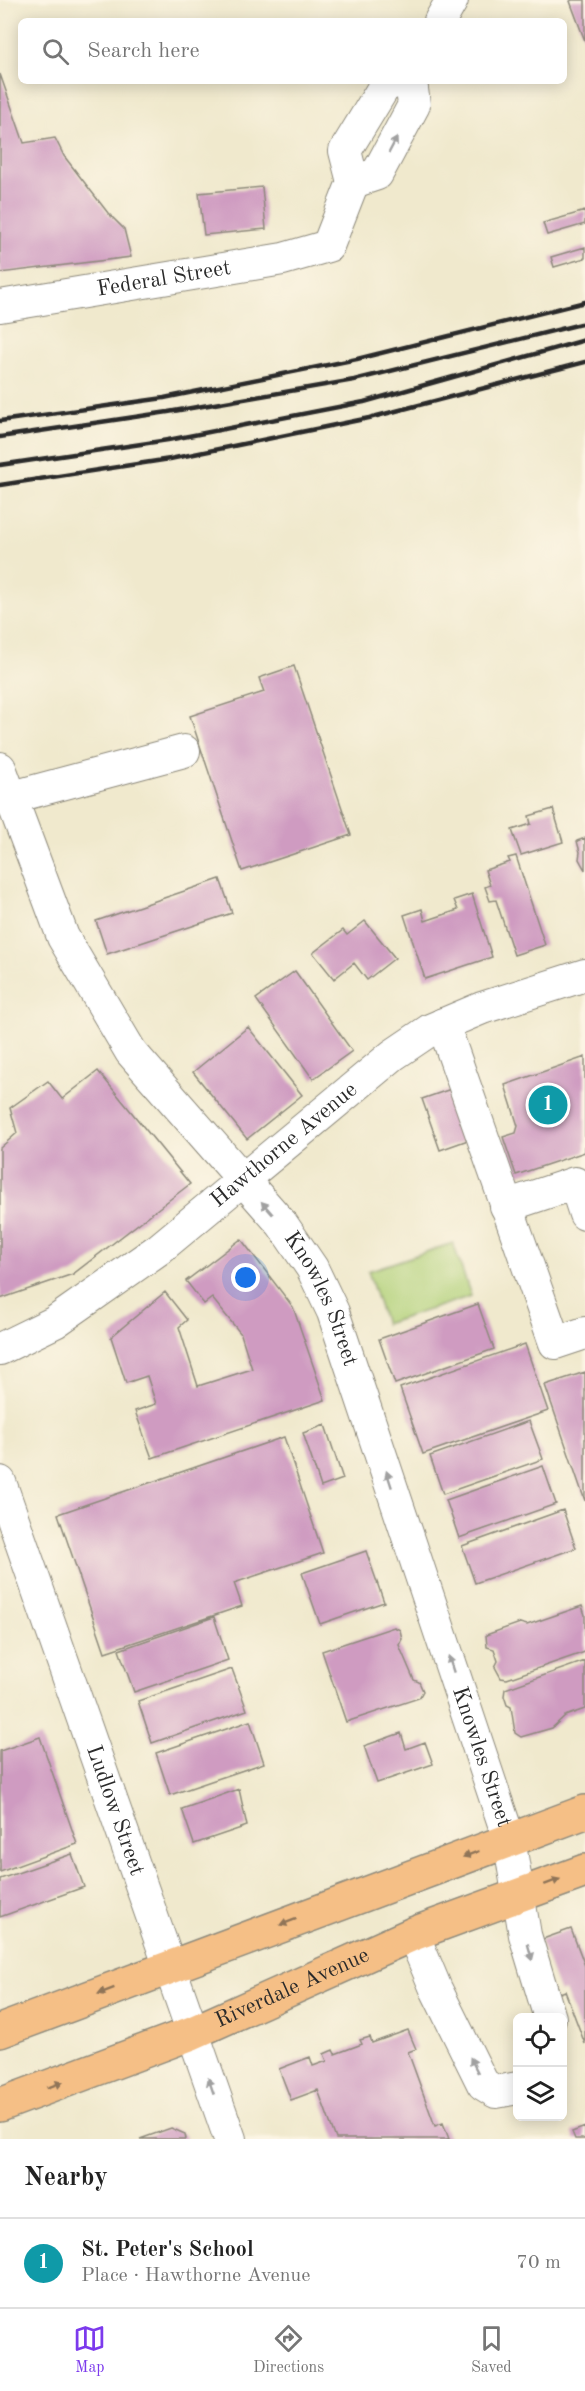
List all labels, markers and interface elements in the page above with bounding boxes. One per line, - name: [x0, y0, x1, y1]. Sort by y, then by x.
- search box: [18, 18, 567, 84]
- icon: search: [39, 35, 72, 68]
- text: Search here: [87, 40, 200, 62]
- one-way arrow: [387, 136, 397, 154]
- street label: Federal Street: [95, 257, 232, 301]
- street label: Hawthorne Avenue: [207, 1078, 361, 1212]
- pin: 1: [528, 1082, 568, 1128]
- one-way arrow: [261, 1200, 274, 1216]
- street label: Knowles Street: [280, 1228, 361, 1369]
- your location: [231, 1263, 260, 1292]
- one-way arrow: [383, 1470, 393, 1488]
- one-way arrow: [445, 1655, 455, 1673]
- street label: Knowles Street: [448, 1684, 515, 1830]
- street label: Ludlow Street: [82, 1743, 148, 1878]
- one-way arrow: [462, 1849, 480, 1859]
- one-way arrow: [543, 1877, 561, 1887]
- one-way arrow: [279, 1918, 297, 1928]
- one-way arrow: [526, 1943, 535, 1961]
- street label: Riverdale Avenue: [212, 1944, 373, 2032]
- one-way arrow: [97, 1987, 115, 1996]
- map controls: [513, 2013, 567, 2121]
- button: locate: [513, 2013, 567, 2067]
- one-way arrow: [469, 2056, 479, 2074]
- button: layers: [513, 2067, 567, 2121]
- one-way arrow: [206, 2077, 216, 2095]
- one-way arrow: [46, 2079, 64, 2089]
- text: Nearby: [24, 2165, 108, 2191]
- text: St. Peter's School: [81, 2239, 254, 2261]
- text: 1: [38, 2253, 49, 2273]
- text: 70 m: [516, 2253, 561, 2273]
- text: Place · Hawthorne Avenue: [81, 2266, 310, 2286]
- tab: Map: [73, 2322, 106, 2378]
- tab: Directions: [253, 2322, 324, 2378]
- tab: Saved: [471, 2322, 512, 2378]

